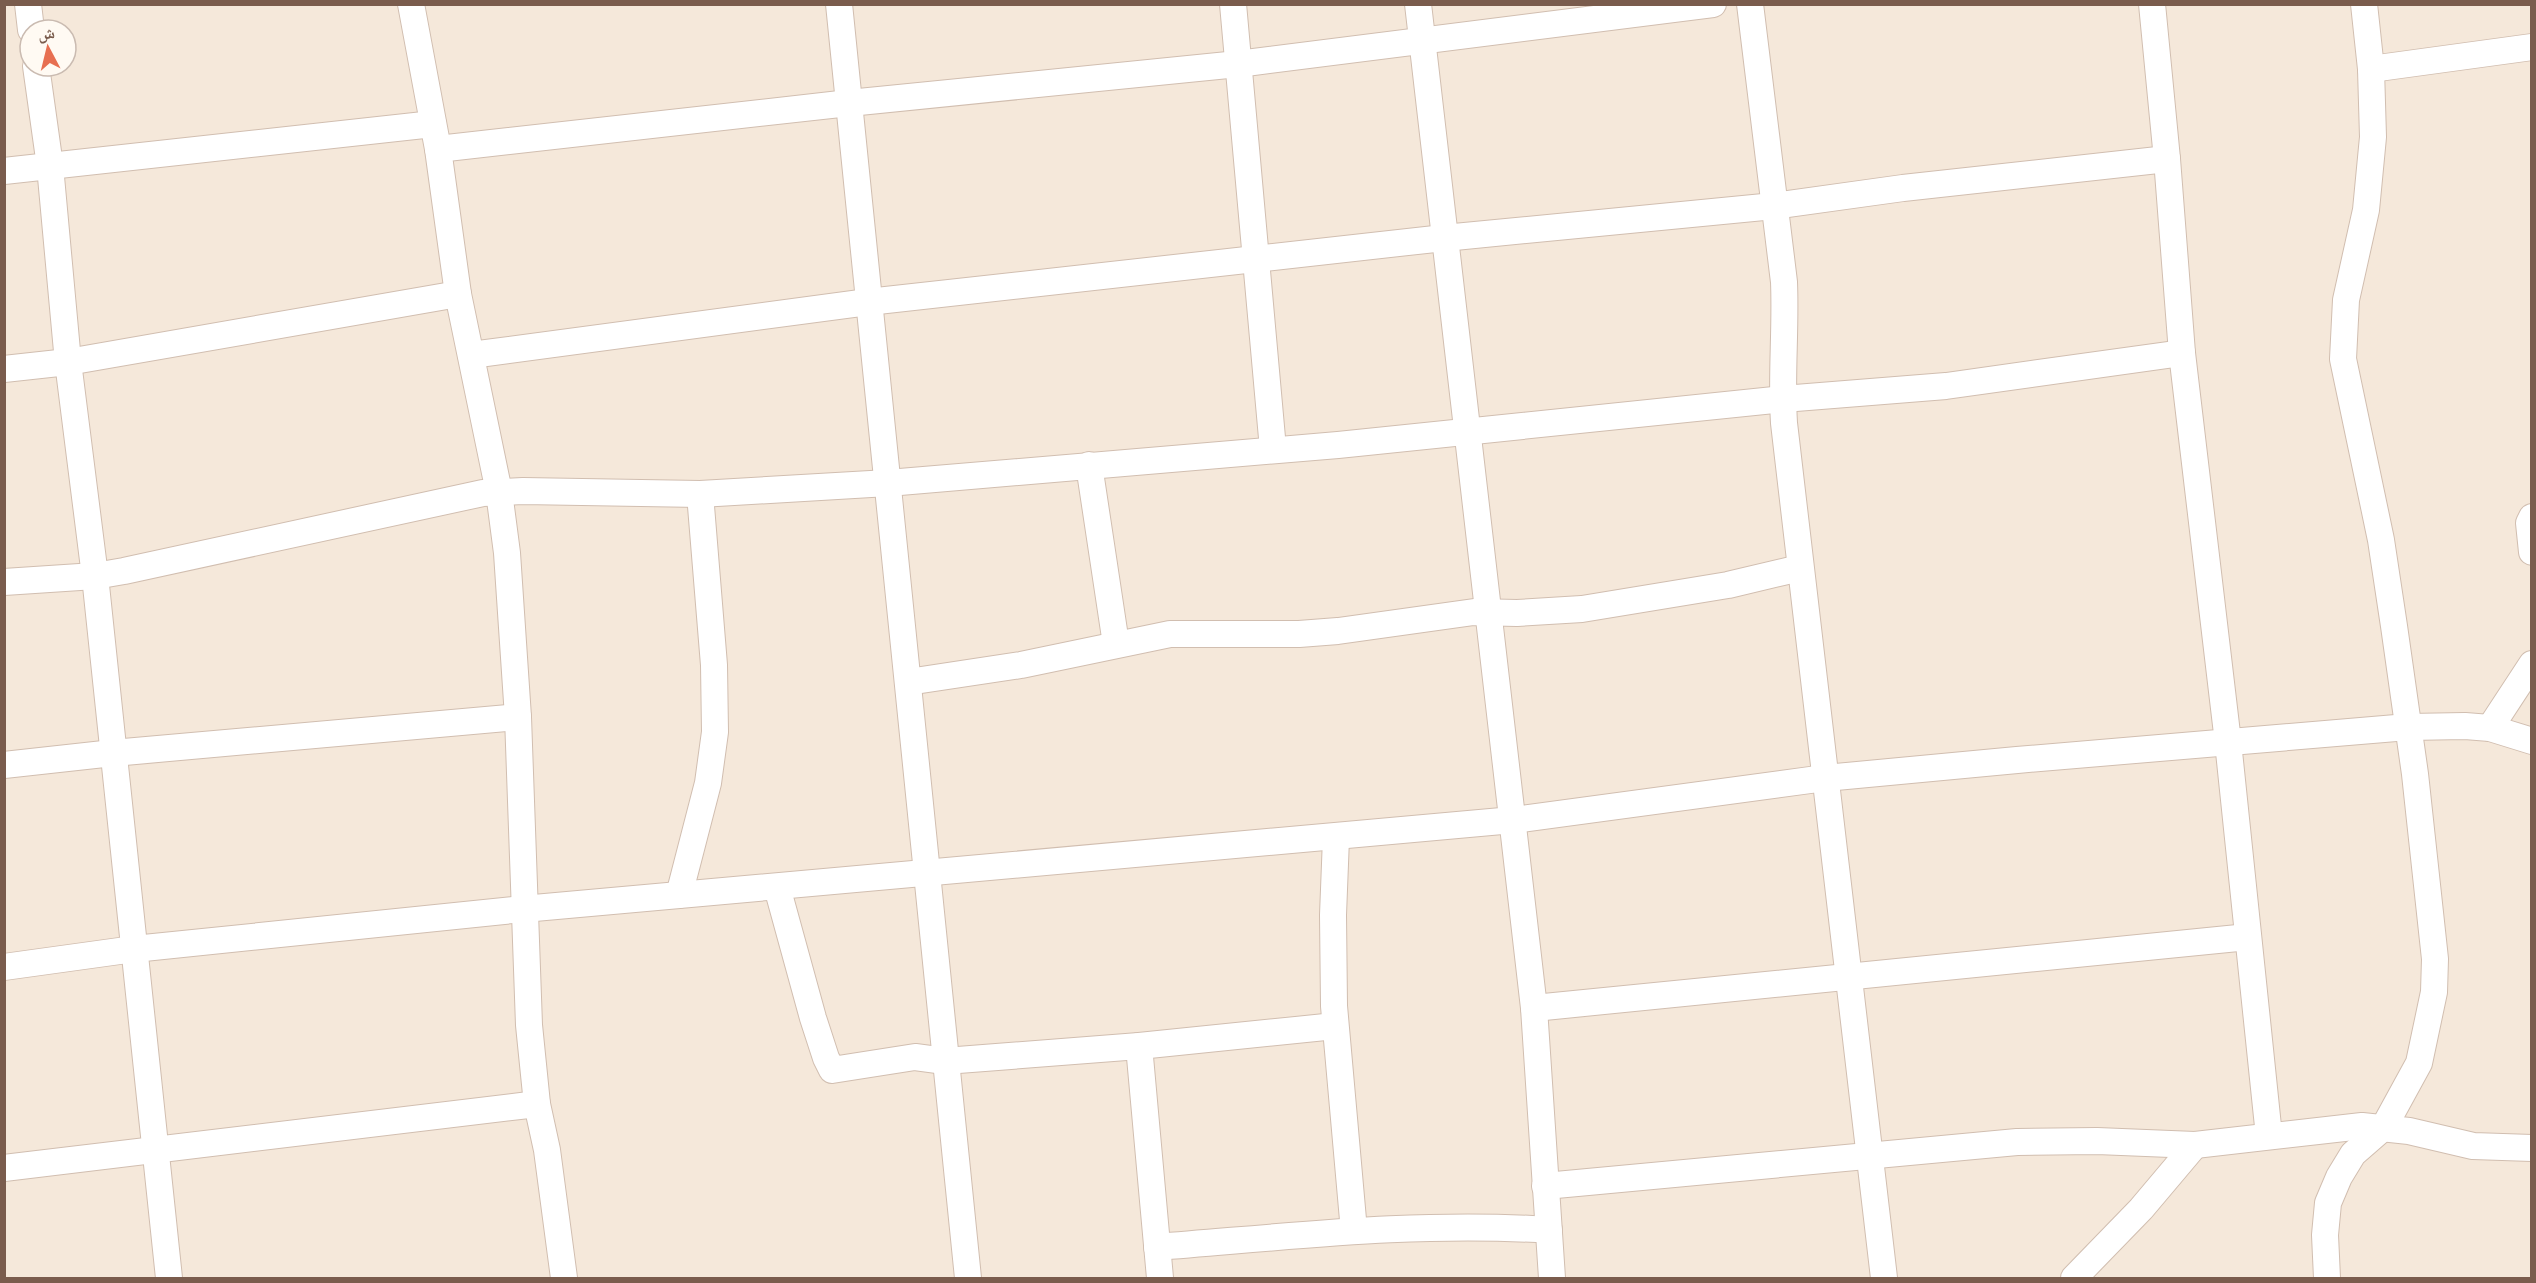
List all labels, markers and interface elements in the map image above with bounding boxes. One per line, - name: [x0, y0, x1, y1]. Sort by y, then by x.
- north arrow: [18, 18, 78, 78]
- text: ش: [37, 23, 56, 44]

